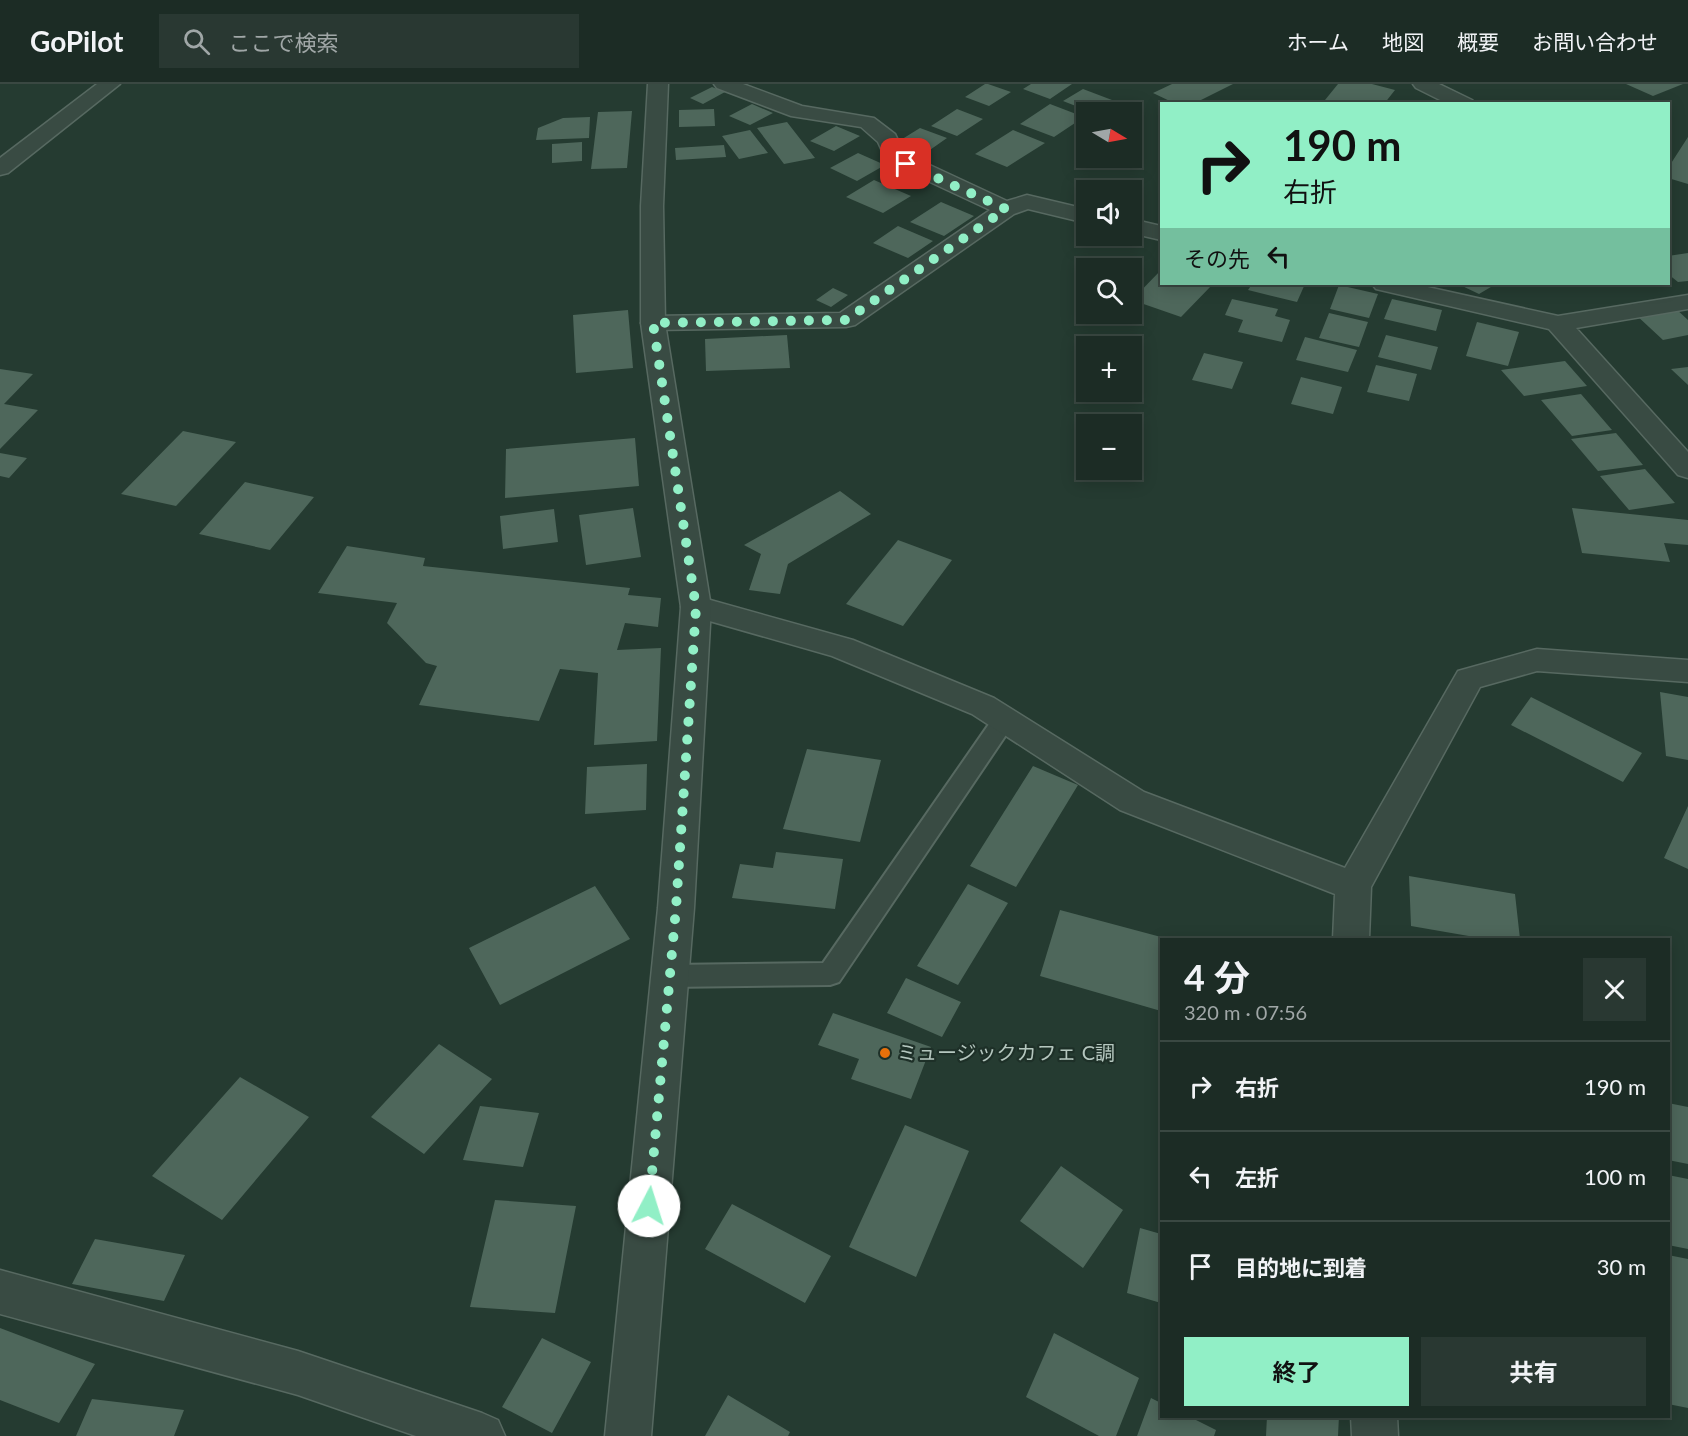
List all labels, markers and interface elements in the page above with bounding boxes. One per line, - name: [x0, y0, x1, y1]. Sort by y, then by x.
- search box: [159, 14, 579, 68]
- text: GoPilot: [30, 24, 123, 58]
- icon: search: [180, 25, 213, 58]
- text: ここで検索: [228, 29, 338, 56]
- text: ホーム: [1287, 29, 1349, 54]
- text: 地図: [1382, 29, 1424, 54]
- text: 概要: [1457, 29, 1499, 54]
- text: お問い合わせ: [1532, 29, 1658, 54]
- north arrow: [1076, 102, 1142, 168]
- map controls: [1076, 102, 1142, 480]
- text: 190 m: [1283, 120, 1401, 170]
- icon: right: [1184, 126, 1262, 204]
- pin: [880, 138, 931, 189]
- icon: arrive: [889, 147, 922, 180]
- text: 右折: [1283, 175, 1337, 208]
- button: sound: [1076, 180, 1142, 246]
- icon: left: [1262, 240, 1295, 273]
- text: その先: [1184, 245, 1250, 272]
- button: search: [1076, 258, 1142, 324]
- button: +: [1076, 336, 1142, 402]
- button: −: [1076, 414, 1142, 480]
- text: 4 分: [1184, 955, 1250, 999]
- button: close: [1583, 958, 1646, 1021]
- text: 320 m · 07:56: [1184, 1000, 1307, 1024]
- place label: ミュージックカフェ C調: [897, 1040, 1115, 1064]
- marker: ミュージックカフェ C調: [878, 1046, 892, 1060]
- icon: right: [1184, 1070, 1217, 1103]
- text: 190 m: [1584, 1073, 1646, 1100]
- text: 右折: [1235, 1074, 1279, 1101]
- icon: left: [1184, 1160, 1217, 1193]
- text: 100 m: [1584, 1163, 1646, 1190]
- text: 左折: [1235, 1164, 1279, 1191]
- position arrow: [617, 1174, 681, 1238]
- icon: arrive: [1184, 1250, 1217, 1283]
- text: 30 m: [1597, 1253, 1646, 1280]
- text: 目的地に到着: [1235, 1254, 1367, 1281]
- button: 終了: [1184, 1337, 1409, 1406]
- button: 共有: [1421, 1337, 1646, 1406]

